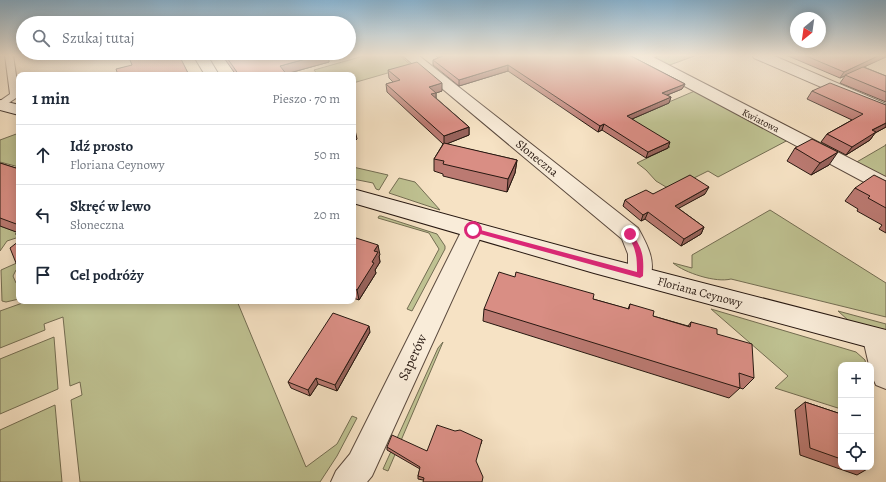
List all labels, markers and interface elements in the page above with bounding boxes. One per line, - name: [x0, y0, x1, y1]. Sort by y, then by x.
- north arrow: [790, 12, 826, 48]
- search box: [16, 16, 356, 60]
- icon: search: [30, 27, 52, 49]
- text: Szukaj tutaj: [62, 28, 135, 48]
- text: 1 min: [32, 87, 70, 110]
- text: Pieszo · 70 m: [272, 90, 340, 107]
- street label: Kwiatowa: [740, 106, 782, 136]
- text: Idź prosto: [70, 136, 133, 156]
- street label: Słoneczna: [512, 136, 562, 180]
- icon: ahead: [32, 144, 54, 166]
- text: 50 m: [314, 146, 340, 163]
- text: Floriana Ceynowy: [70, 156, 165, 173]
- text: Skręć w lewo: [70, 196, 151, 216]
- icon: left: [32, 204, 54, 226]
- text: 20 m: [314, 206, 340, 223]
- text: Słoneczna: [70, 216, 124, 233]
- route start: [464, 221, 482, 239]
- route end: [621, 225, 639, 243]
- icon: arrive: [32, 264, 54, 286]
- text: Cel podróży: [70, 265, 144, 285]
- street label: Floriana Ceynowy: [656, 273, 745, 311]
- street label: Saperów: [393, 331, 432, 384]
- map controls: [838, 362, 874, 470]
- button: +: [838, 362, 874, 398]
- button: −: [838, 398, 874, 434]
- button: locate: [838, 434, 874, 470]

